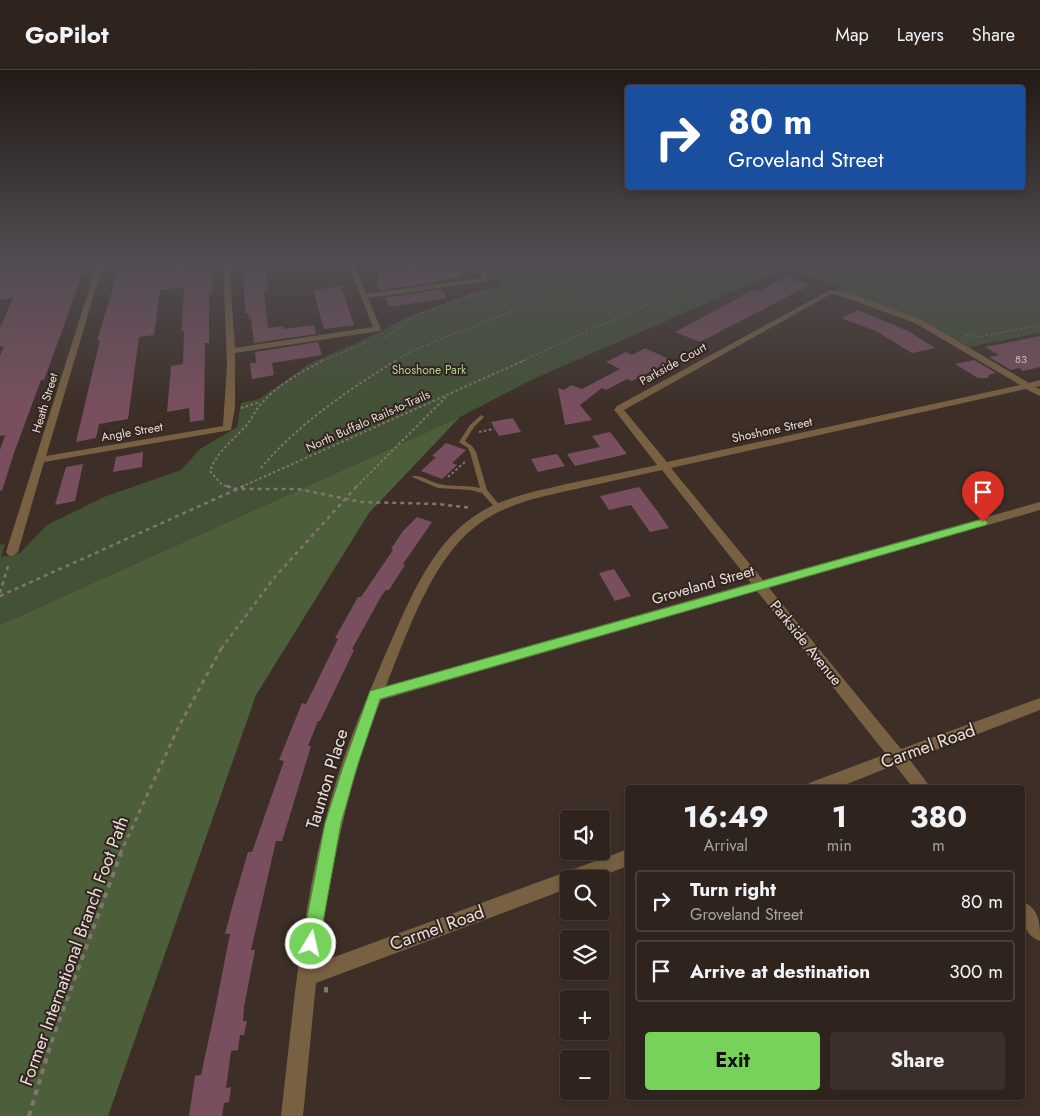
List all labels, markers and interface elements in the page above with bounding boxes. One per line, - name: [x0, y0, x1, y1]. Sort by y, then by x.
- text: GoPilot: [25, 17, 109, 52]
- text: Map: [835, 22, 869, 48]
- text: Layers: [897, 22, 944, 48]
- text: Share: [972, 22, 1015, 48]
- text: 80 m: [728, 97, 812, 147]
- icon: right: [645, 105, 710, 170]
- text: Groveland Street: [728, 143, 883, 175]
- street label: Parkside Court: [636, 338, 710, 390]
- house number: 83: [1015, 351, 1027, 367]
- park label: Shoshone Park: [392, 361, 467, 379]
- street label: Heath Street: [27, 371, 63, 435]
- street label: North Buffalo Rails-to-Trails: [303, 385, 433, 457]
- street label: Shoshone Street: [730, 413, 814, 447]
- street label: Angle Street: [100, 418, 164, 446]
- pin: [962, 471, 1004, 522]
- icon: arrive: [969, 478, 997, 506]
- street label: Groveland Street: [649, 560, 757, 610]
- street label: Parkside Avenue: [765, 596, 847, 691]
- street label: Carmel Road: [877, 717, 979, 775]
- street label: Taunton Place: [299, 726, 355, 832]
- text: 16:49: [683, 795, 769, 838]
- text: 1: [832, 795, 847, 838]
- text: 380: [910, 795, 967, 838]
- map controls: [560, 810, 610, 1100]
- button: sound: [560, 810, 610, 860]
- street label: Former International Branch Foot Path: [13, 813, 135, 1089]
- text: Arrival: [704, 834, 748, 857]
- text: min: [827, 834, 852, 857]
- text: m: [932, 834, 945, 857]
- button: search: [560, 870, 610, 920]
- text: Turn right: [690, 876, 776, 903]
- icon: right: [647, 887, 675, 915]
- text: 80 m: [961, 888, 1003, 915]
- street label: Carmel Road: [386, 899, 488, 957]
- text: Groveland Street: [690, 903, 803, 926]
- position arrow: [284, 917, 336, 969]
- button: layers: [560, 930, 610, 980]
- icon: arrive: [647, 957, 675, 985]
- text: Arrive at destination: [690, 958, 870, 985]
- text: 300 m: [949, 958, 1003, 985]
- button: +: [560, 990, 610, 1040]
- button: Exit: [645, 1032, 820, 1090]
- button: Share: [830, 1032, 1005, 1090]
- button: −: [560, 1050, 610, 1100]

